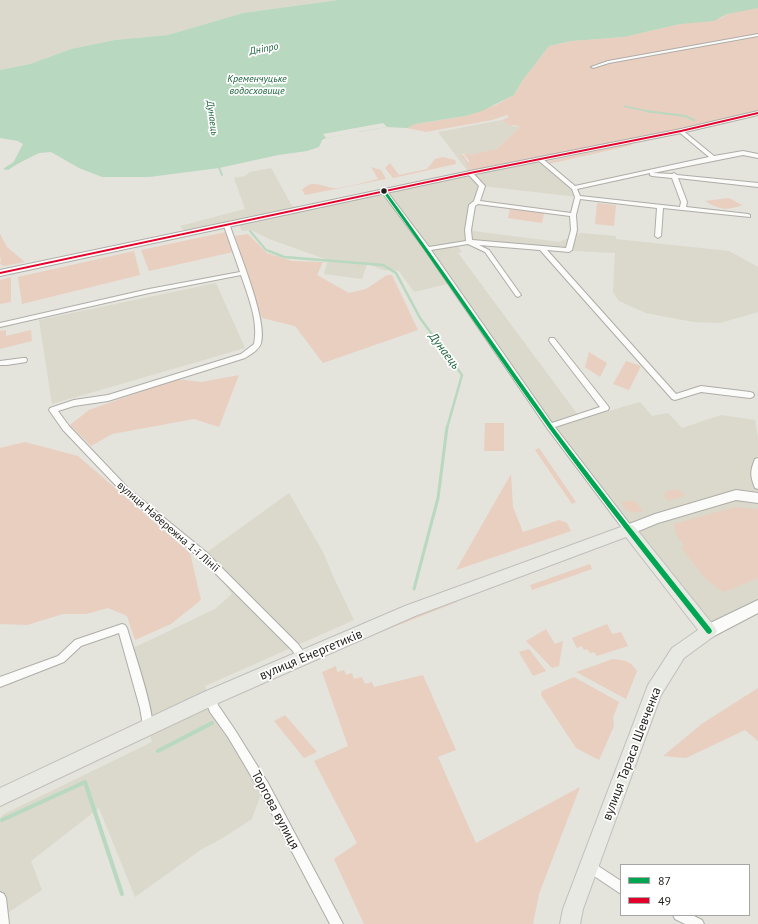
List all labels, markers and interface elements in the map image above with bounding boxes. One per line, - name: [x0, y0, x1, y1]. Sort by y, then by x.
- water label: Дніпро: [248, 40, 280, 58]
- water label: Кременчуцьке водосховище: [227, 73, 287, 96]
- water label: Дунаець: [204, 100, 220, 136]
- unlabelled marker: [379, 186, 389, 196]
- water label: Дунаець: [426, 330, 462, 372]
- street label: вулиця Набережна 1-ї Лінії: [114, 479, 222, 575]
- street label: вулиця Енергетиків: [257, 626, 365, 684]
- street label: вулиця Тараса Шевченка: [599, 685, 665, 823]
- street label: Торгова вулиця: [248, 768, 302, 852]
- legend: [620, 864, 750, 916]
- text: 87: [658, 873, 671, 888]
- text: 49: [658, 893, 671, 908]

